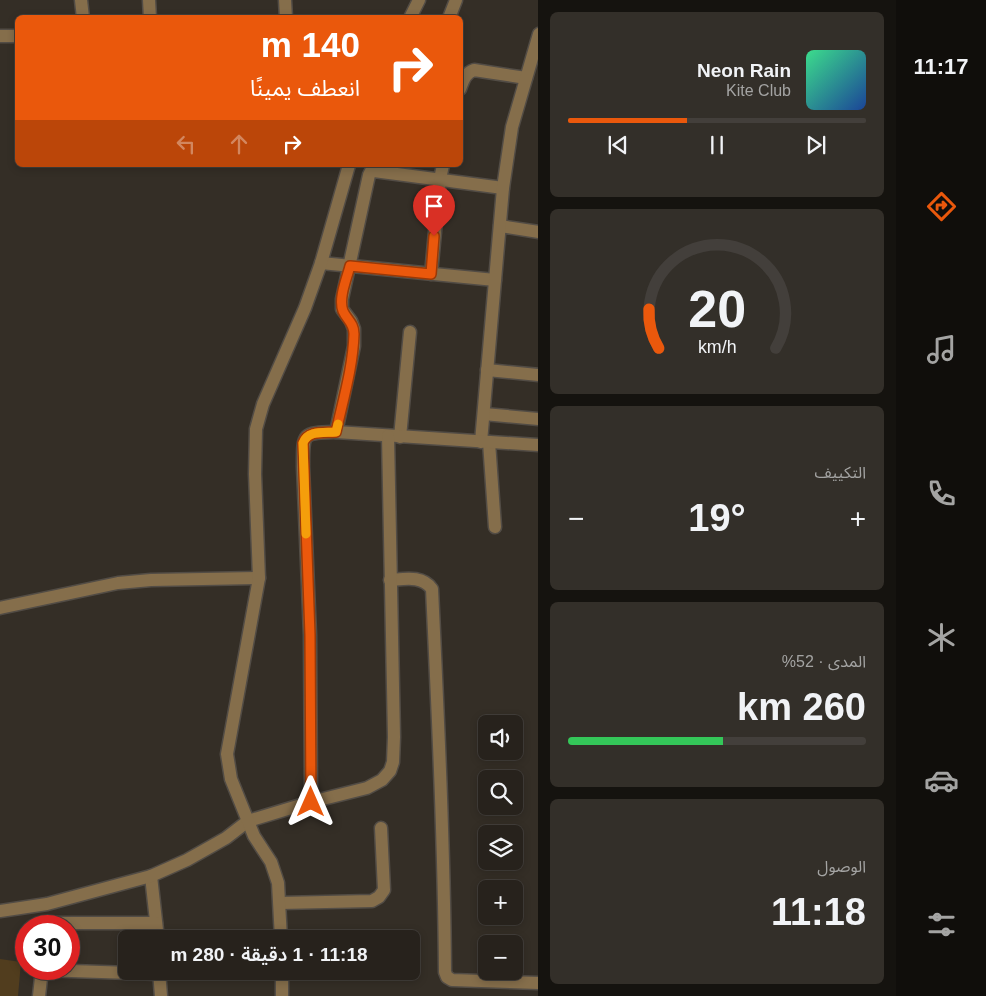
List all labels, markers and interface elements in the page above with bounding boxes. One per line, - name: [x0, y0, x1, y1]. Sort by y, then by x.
- text: 140 m: [261, 25, 360, 64]
- icon: right: [378, 35, 443, 100]
- text: 11:17: [913, 54, 969, 79]
- text: Neon Rain: [697, 60, 791, 81]
- text: انعطف يمينًا: [250, 76, 360, 101]
- text: Kite Club: [726, 82, 791, 99]
- icon: left: [172, 130, 200, 158]
- icon: ahead: [225, 130, 253, 158]
- icon: right: [278, 130, 306, 158]
- icon: previous: [604, 131, 632, 159]
- icon: pause: [703, 131, 731, 159]
- icon: next: [802, 131, 830, 159]
- pin: [413, 185, 455, 236]
- icon: directions: [924, 189, 959, 224]
- icon: arrive: [420, 192, 448, 220]
- text: 20: [688, 280, 746, 338]
- icon: music: [924, 332, 959, 367]
- text: km/h: [698, 337, 736, 357]
- text: التكييف: [814, 464, 866, 481]
- icon: phone: [924, 476, 959, 511]
- text: 19°: [688, 497, 746, 539]
- text: −: [568, 503, 584, 534]
- text: +: [850, 503, 866, 534]
- icon: climate: [924, 620, 959, 655]
- text: المدى · 52%: [782, 653, 866, 670]
- text: 260 km: [737, 686, 866, 728]
- map controls: [478, 715, 523, 980]
- button: sound: [478, 715, 523, 760]
- icon: car: [924, 763, 959, 798]
- button: search: [478, 770, 523, 815]
- position arrow: [284, 775, 336, 827]
- button: layers: [478, 825, 523, 870]
- text: الوصول: [817, 858, 866, 875]
- button: +: [478, 880, 523, 925]
- text: 11:18: [771, 891, 866, 933]
- icon: filters: [924, 907, 959, 942]
- speed limit sign: 30: [15, 915, 80, 980]
- button: −: [478, 935, 523, 980]
- text: 11:18 · 1 دقيقة · 280 m: [170, 944, 368, 965]

